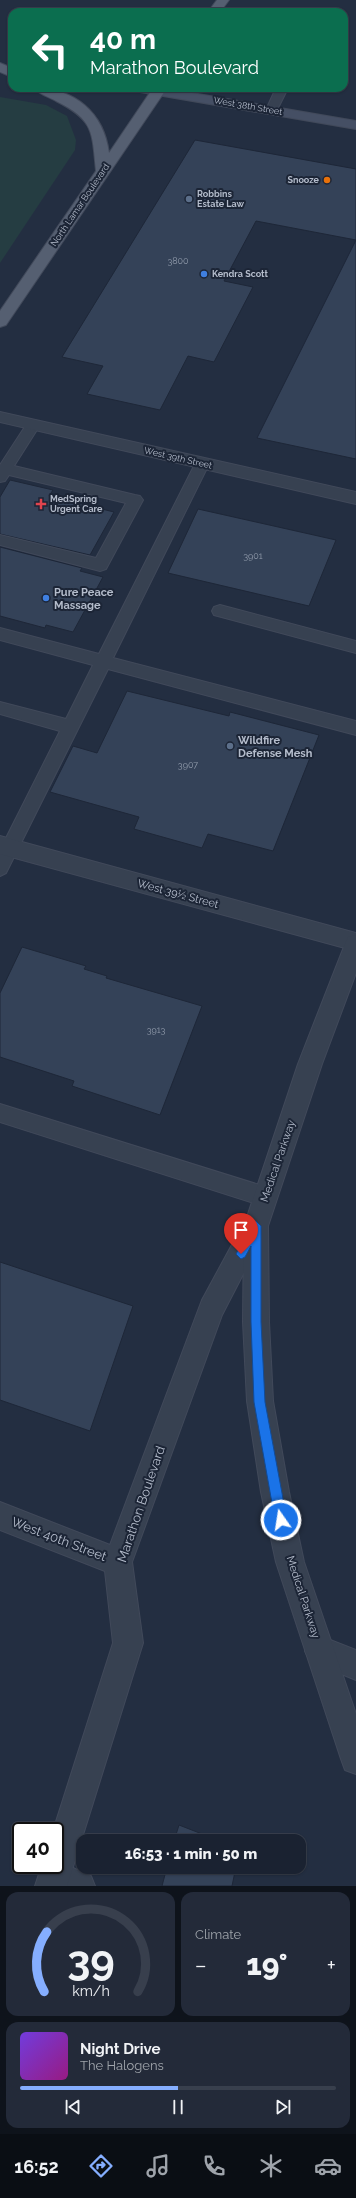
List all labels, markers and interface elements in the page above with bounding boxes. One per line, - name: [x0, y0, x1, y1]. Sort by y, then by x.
- text: 40 m: [90, 23, 156, 56]
- icon: left: [24, 24, 76, 76]
- text: Marathon Boulevard: [90, 57, 259, 78]
- street label: West 38th Street: [213, 95, 283, 117]
- street label: North Lamar Boulevard: [49, 162, 111, 248]
- place label: Snooze: [287, 175, 320, 185]
- marker: Snooze: [322, 175, 332, 185]
- place label: Robbins Estate Law: [197, 189, 245, 209]
- marker: Robbins Estate Law: [184, 194, 194, 204]
- house number: 3800: [167, 256, 189, 266]
- marker: Kendra Scott: [199, 269, 209, 279]
- place label: Kendra Scott: [212, 269, 268, 279]
- street label: West 39th Street: [143, 445, 213, 471]
- place label: MedSpring Urgent Care: [50, 494, 103, 514]
- marker: MedSpring Urgent Care: [35, 498, 47, 510]
- house number: 3901: [243, 551, 263, 561]
- place label: Pure Peace Massage: [54, 586, 114, 612]
- marker: Pure Peace Massage: [41, 593, 51, 603]
- place label: Wildfire Defense Mesh: [238, 734, 313, 760]
- marker: Wildfire Defense Mesh: [225, 741, 235, 751]
- house number: 3907: [178, 760, 198, 770]
- street label: West 39½ Street: [136, 877, 220, 911]
- house number: 3913: [147, 1025, 166, 1035]
- street label: Medical Parkway: [258, 1118, 298, 1204]
- pin: [224, 1213, 258, 1254]
- icon: arrive: [230, 1219, 252, 1241]
- street label: Marathon Boulevard: [114, 1444, 168, 1564]
- position arrow: [260, 1499, 302, 1541]
- street label: West 40th Street: [9, 1514, 109, 1564]
- street label: Medical Parkway: [284, 1554, 322, 1640]
- speed limit sign: 40: [12, 1822, 64, 1874]
- text: 16:53 · 1 min · 50 m: [125, 1845, 257, 1863]
- text: Climate: [195, 1927, 241, 1942]
- text: 39: [67, 1936, 114, 1985]
- text: 19°: [246, 1947, 287, 1982]
- text: −: [195, 1952, 207, 1978]
- text: +: [327, 1952, 336, 1978]
- text: km/h: [72, 1983, 109, 1999]
- text: Night Drive: [80, 2040, 160, 2058]
- text: The Halogens: [80, 2058, 164, 2073]
- icon: previous: [62, 2096, 84, 2118]
- icon: pause: [167, 2096, 189, 2118]
- icon: next: [272, 2096, 294, 2118]
- icon: directions: [87, 2152, 115, 2180]
- icon: music: [144, 2152, 172, 2180]
- icon: phone: [200, 2152, 228, 2180]
- icon: climate: [257, 2152, 285, 2180]
- icon: car: [314, 2152, 342, 2180]
- text: 16:52: [14, 2156, 59, 2177]

